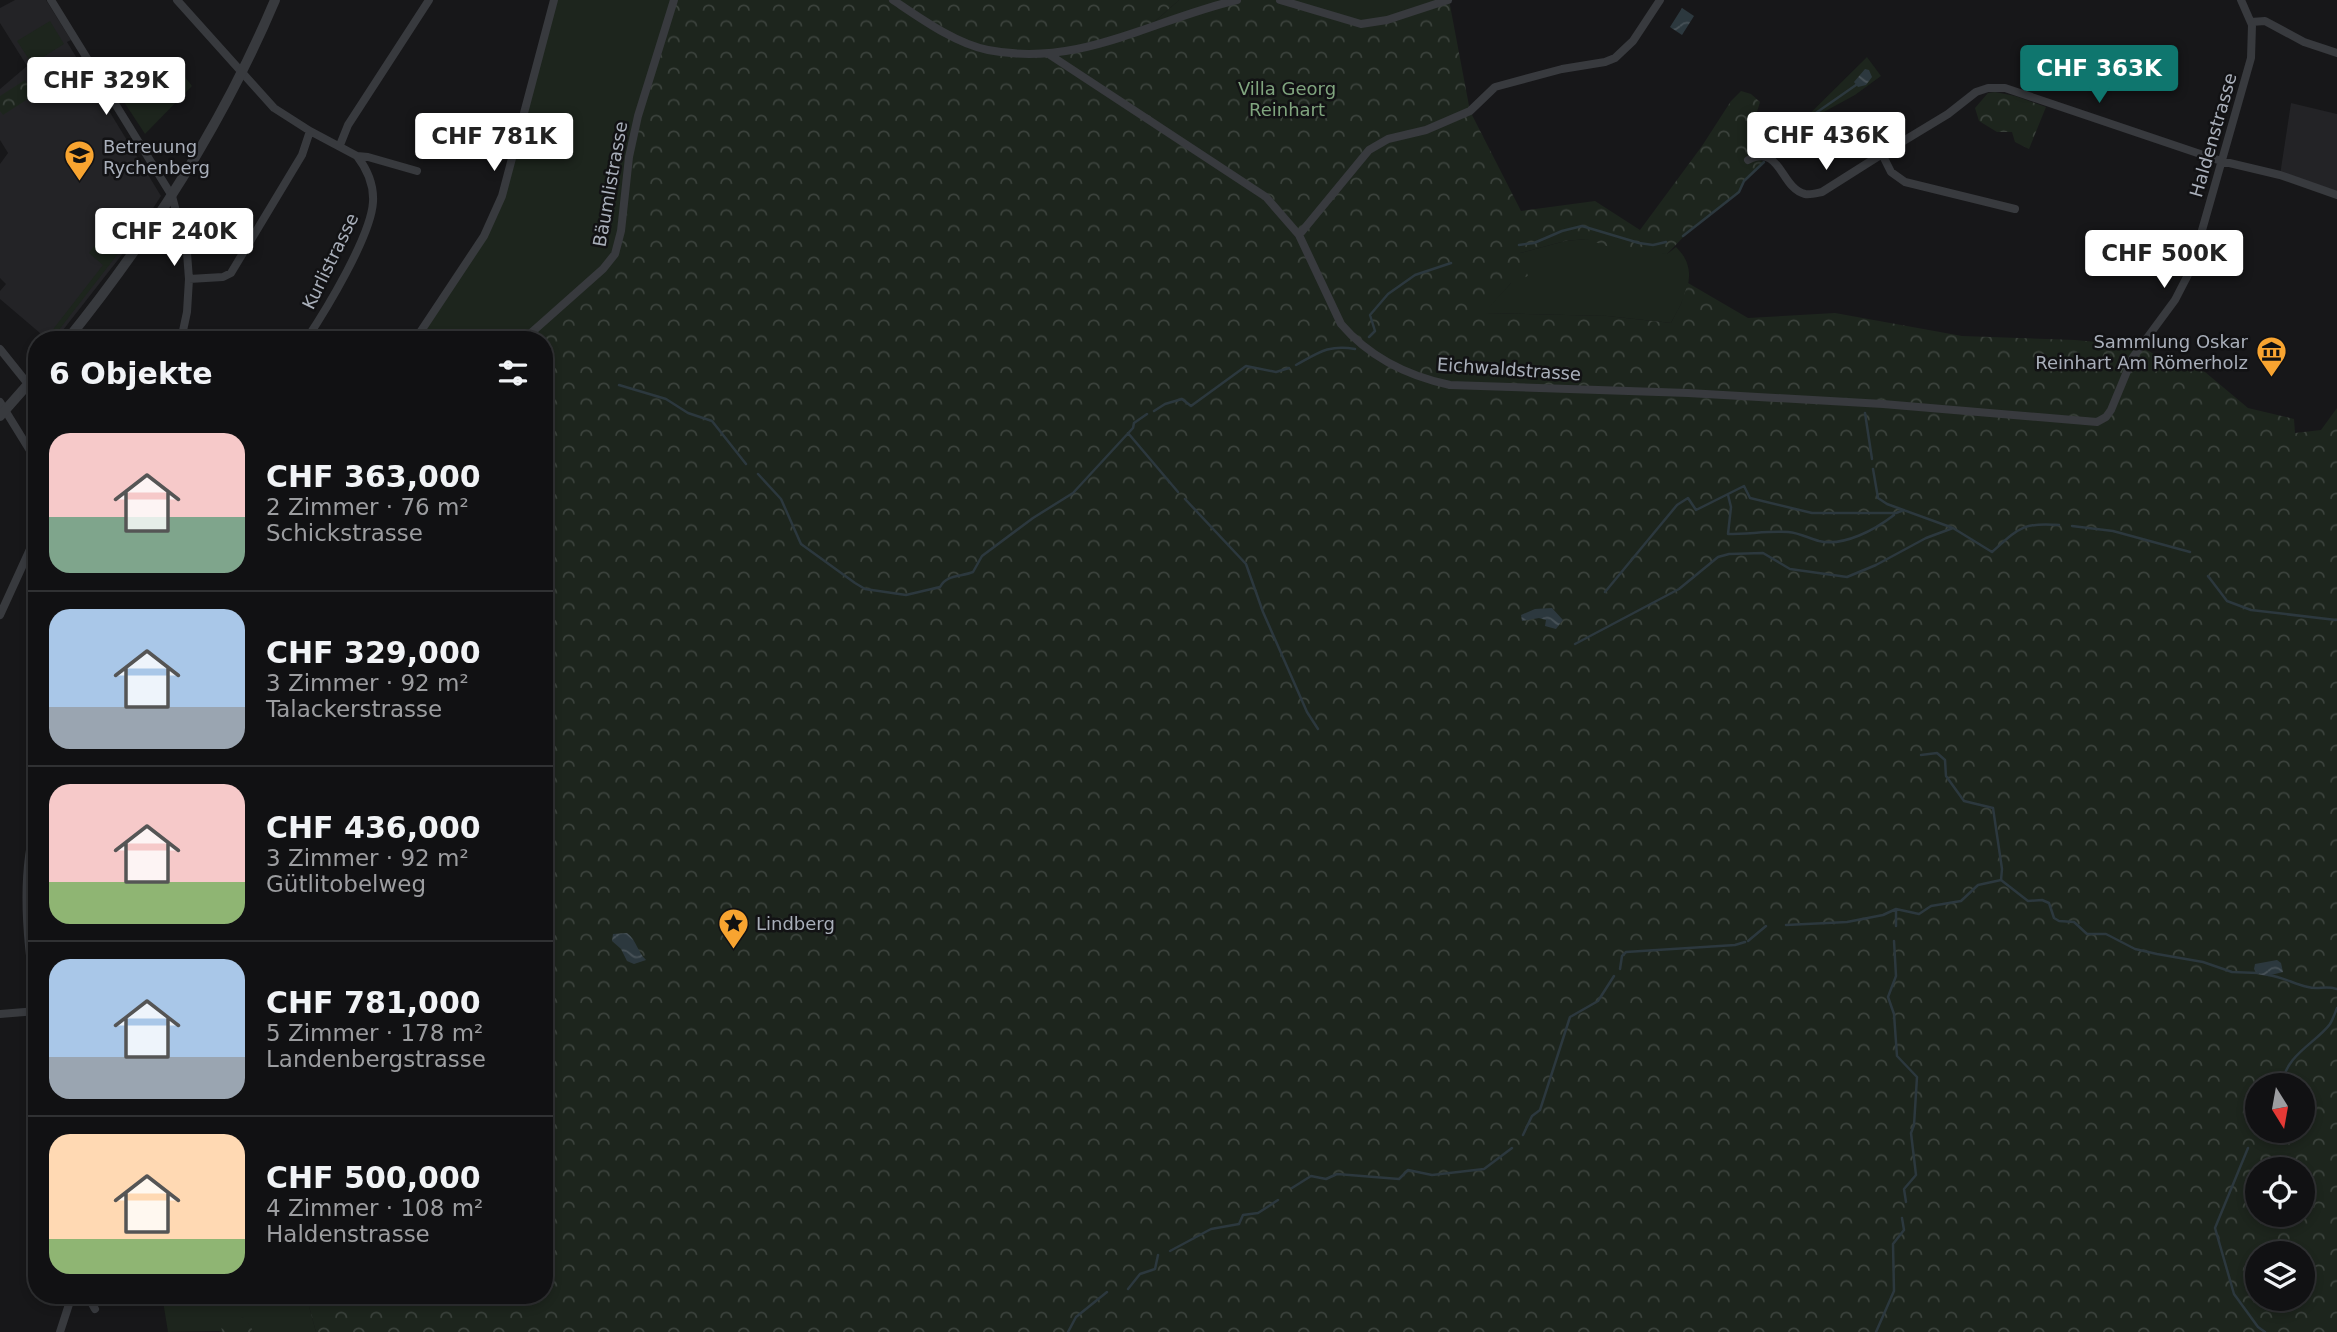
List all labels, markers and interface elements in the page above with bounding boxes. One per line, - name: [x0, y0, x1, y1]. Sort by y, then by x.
- pin: CHF 363K: [2027, 46, 2171, 105]
- text: CHF 363K: [2036, 55, 2162, 81]
- pin: CHF 329K: [34, 58, 178, 117]
- text: CHF 329K: [43, 67, 169, 93]
- street label: Haldenstrasse: [2185, 71, 2241, 199]
- park label: Villa Georg Reinhart: [1238, 78, 1336, 120]
- pin: CHF 436K: [1754, 113, 1898, 172]
- pin: CHF 781K: [422, 114, 566, 173]
- street label: Bäumlistrasse: [589, 120, 631, 248]
- text: CHF 436K: [1763, 122, 1889, 148]
- text: CHF 781K: [431, 123, 557, 149]
- place label: Betreuung Rychenberg: [103, 136, 210, 178]
- school or university icon: Betreuung Rychenberg: [63, 139, 97, 183]
- pin: CHF 240K: [102, 208, 246, 268]
- street label: Kurlistrasse: [298, 209, 362, 313]
- text: CHF 240K: [111, 218, 237, 244]
- pin: CHF 500K: [2092, 230, 2236, 290]
- text: CHF 500K: [2101, 240, 2227, 266]
- place label: Sammlung Oskar Reinhart Am Römerholz: [2035, 331, 2249, 373]
- museum icon: Sammlung Oskar Reinhart Am Römerholz: [2254, 334, 2288, 378]
- street label: Eichwaldstrasse: [1436, 353, 1582, 385]
- icon: filters: [494, 354, 532, 392]
- text: 6 Objekte: [49, 356, 213, 391]
- text: CHF 363,000: [266, 459, 481, 494]
- icon: home: [105, 461, 189, 545]
- text: 2 Zimmer · 76 m²: [266, 494, 469, 520]
- text: Schickstrasse: [266, 520, 423, 546]
- text: CHF 329,000: [266, 635, 481, 670]
- icon: home: [105, 637, 189, 721]
- text: 3 Zimmer · 92 m²: [266, 670, 469, 696]
- text: Talackerstrasse: [266, 696, 442, 722]
- text: CHF 436,000: [266, 810, 481, 845]
- icon: home: [105, 812, 189, 896]
- text: 3 Zimmer · 92 m²: [266, 845, 469, 871]
- text: Gütlitobelweg: [266, 871, 426, 897]
- place icon: Lindberg: [716, 906, 750, 950]
- place label: Lindberg: [756, 913, 835, 934]
- text: CHF 781,000: [266, 985, 481, 1020]
- icon: home: [105, 987, 189, 1071]
- text: 5 Zimmer · 178 m²: [266, 1020, 483, 1046]
- text: Landenbergstrasse: [266, 1046, 486, 1072]
- north arrow: [2245, 1073, 2315, 1143]
- map controls: [2245, 1073, 2315, 1311]
- button: locate: [2245, 1157, 2315, 1227]
- text: CHF 500,000: [266, 1160, 481, 1195]
- icon: home: [105, 1162, 189, 1246]
- text: 4 Zimmer · 108 m²: [266, 1195, 483, 1221]
- text: Haldenstrasse: [266, 1221, 430, 1247]
- button: layers: [2245, 1241, 2315, 1311]

